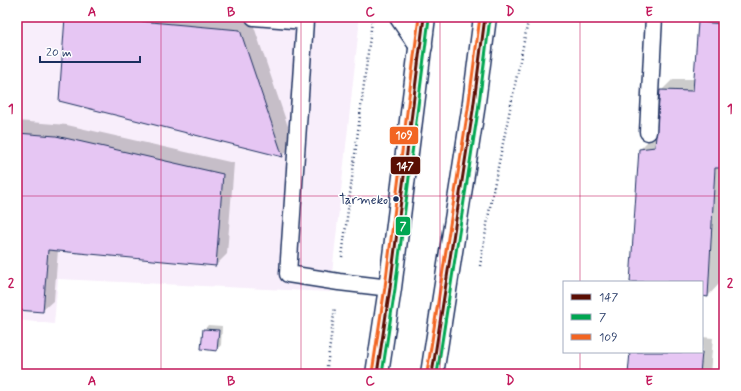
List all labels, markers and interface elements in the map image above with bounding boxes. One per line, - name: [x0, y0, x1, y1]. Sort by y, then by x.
- text: A: [88, 4, 96, 21]
- text: B: [227, 4, 236, 21]
- text: C: [365, 4, 375, 21]
- text: D: [506, 4, 515, 21]
- text: E: [645, 4, 653, 21]
- scale bar: [40, 38, 140, 64]
- text: 20 m: [46, 45, 72, 61]
- text: 1: [8, 101, 14, 118]
- text: 1: [727, 101, 733, 118]
- line badge: 109: [389, 126, 419, 145]
- text: 109: [396, 129, 413, 143]
- line badge: 147: [390, 156, 421, 175]
- text: 147: [396, 160, 415, 174]
- place label: Tarmeko: [339, 192, 388, 209]
- marker: Tarmeko: [391, 194, 401, 204]
- line badge: 7: [395, 216, 411, 236]
- text: 7: [400, 220, 407, 234]
- text: 2: [8, 275, 15, 292]
- text: 2: [727, 275, 734, 292]
- legend: [563, 281, 703, 353]
- text: 147: [599, 290, 619, 306]
- text: 7: [599, 310, 606, 326]
- text: 109: [599, 330, 618, 346]
- text: A: [88, 373, 96, 390]
- text: B: [227, 373, 236, 390]
- text: C: [365, 373, 375, 390]
- text: D: [506, 373, 515, 390]
- text: E: [645, 373, 653, 390]

